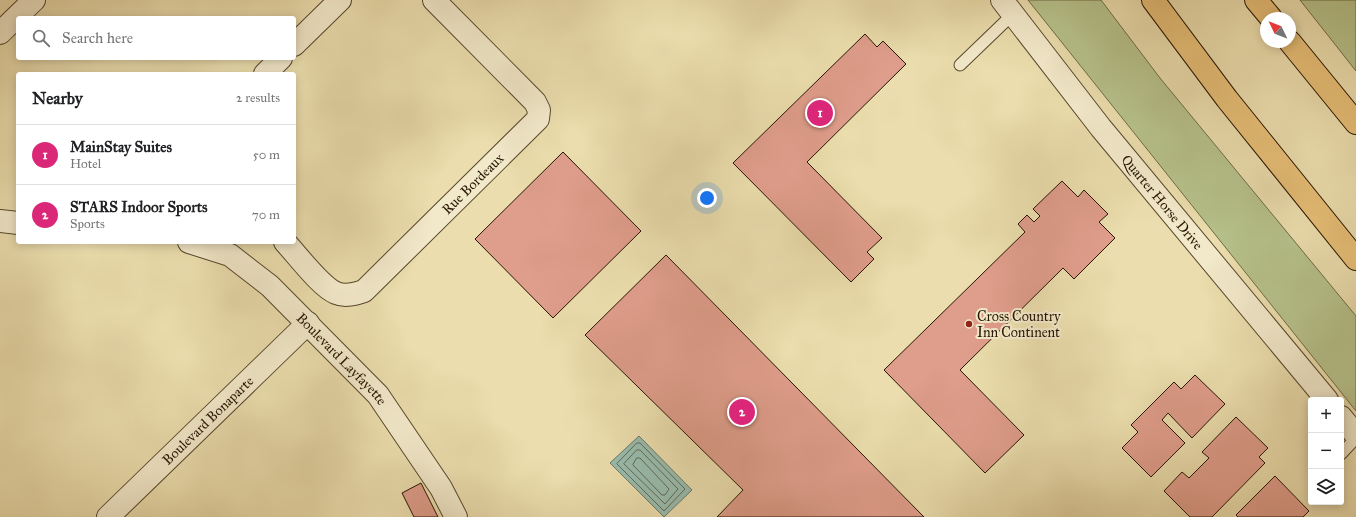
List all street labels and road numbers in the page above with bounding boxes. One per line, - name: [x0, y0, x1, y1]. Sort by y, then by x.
- street label: Rue Bordeaux: [438, 149, 508, 218]
- street label: Quarter Horse Drive: [1118, 151, 1207, 253]
- street label: Boulevard Layfayette: [293, 309, 391, 408]
- street label: Boulevard Bonaparte: [159, 372, 257, 468]

